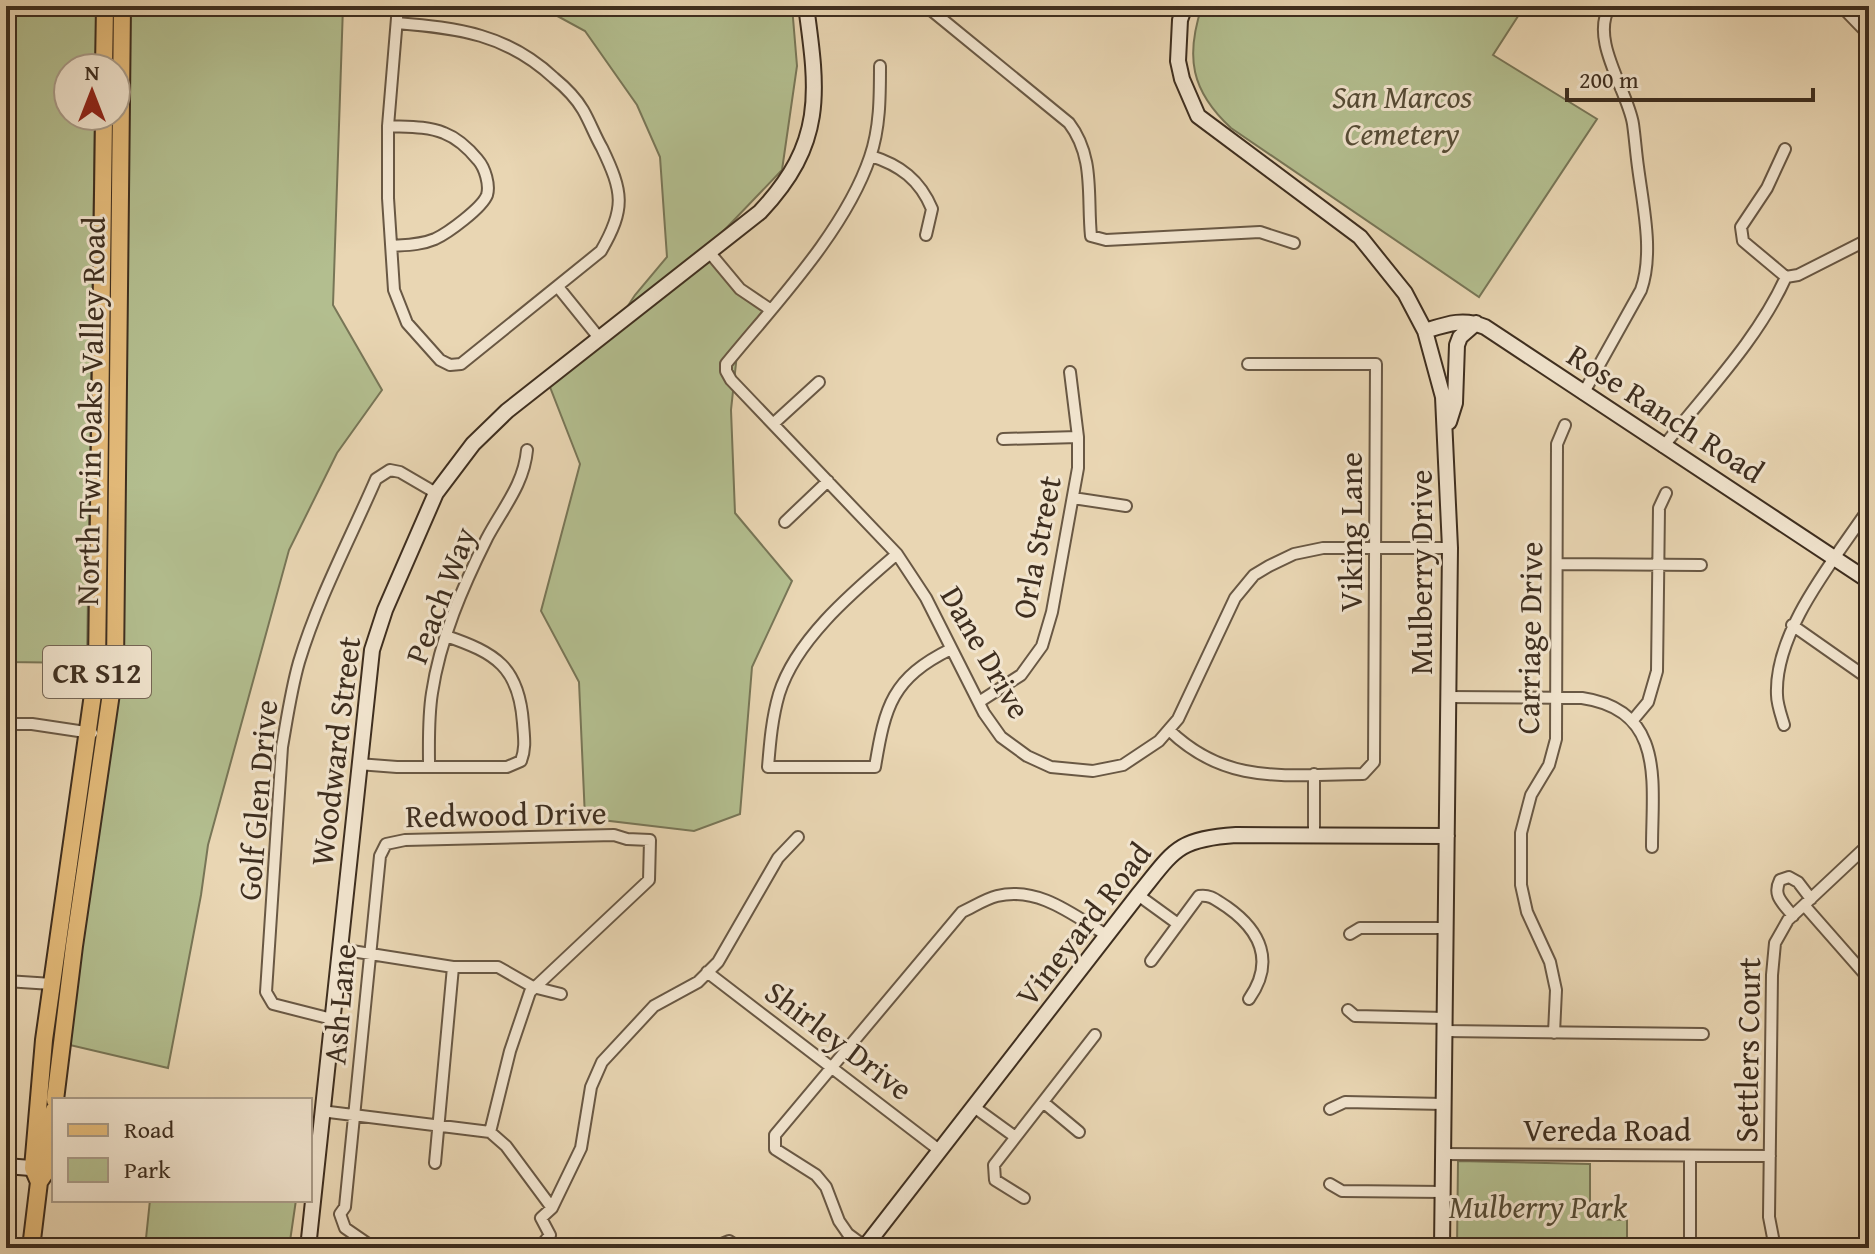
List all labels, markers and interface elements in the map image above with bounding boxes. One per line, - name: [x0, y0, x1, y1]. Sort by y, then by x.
- north arrow: [52, 52, 132, 132]
- scale bar: [1567, 52, 1813, 102]
- text: N: [85, 56, 100, 88]
- text: 200 m: [1579, 62, 1639, 97]
- park label: San Marcos Cemetery: [1332, 73, 1472, 157]
- street label: North Twin Oaks Valley Road: [63, 216, 117, 606]
- street label: Rose Ranch Road: [1558, 332, 1774, 494]
- street label: Viking Lane: [1327, 452, 1374, 612]
- street label: Mulberry Drive: [1397, 469, 1444, 675]
- street label: Orla Street: [999, 471, 1073, 623]
- street label: Peach Way: [392, 520, 488, 670]
- street label: Carriage Drive: [1504, 541, 1554, 735]
- street label: Dane Drive: [929, 577, 1043, 727]
- street label: Woodward Street: [298, 633, 372, 869]
- road number: CR S12: [43, 646, 151, 698]
- street label: Golf Glen Drive: [225, 698, 289, 902]
- street label: Redwood Drive: [405, 789, 607, 839]
- street label: Vineyard Road: [1004, 832, 1162, 1016]
- street label: Ash Lane: [310, 942, 368, 1066]
- street label: Settlers Court: [1722, 957, 1772, 1143]
- street label: Shirley Drive: [755, 969, 923, 1111]
- legend: [52, 1098, 312, 1202]
- street label: Vereda Road: [1523, 1106, 1691, 1153]
- text: Road: [124, 1112, 174, 1147]
- text: Park: [124, 1152, 171, 1187]
- park label: Mulberry Park: [1449, 1183, 1628, 1230]

